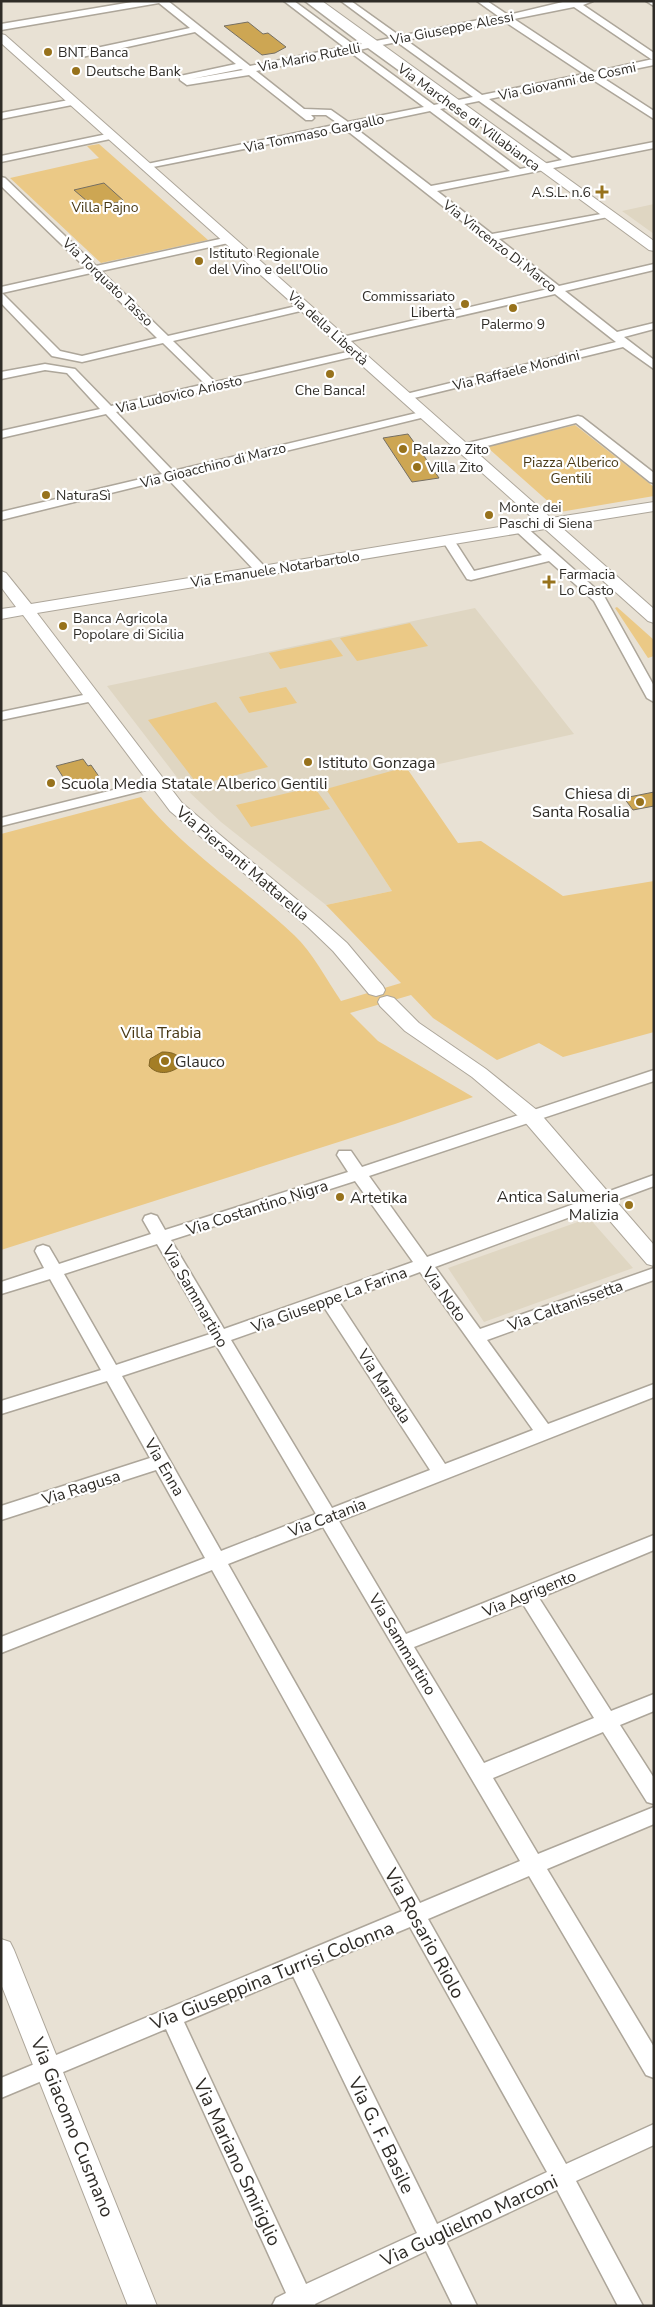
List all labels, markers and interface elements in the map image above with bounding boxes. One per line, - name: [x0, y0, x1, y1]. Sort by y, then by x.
- street label: Via Giuseppe Alessi: [388, 7, 515, 50]
- street label: Via Mario Rutelli: [255, 38, 362, 77]
- place label: BNT Banca: [58, 43, 129, 62]
- marker: BNT Banca: [42, 46, 54, 58]
- street label: Via Giovanni de Cosmi: [496, 58, 638, 106]
- street label: Via Marchese di Villabianca: [393, 59, 544, 176]
- place label: Deutsche Bank: [86, 62, 182, 81]
- marker: Deutsche Bank: [70, 65, 82, 77]
- street label: Via Tommaso Gargallo: [241, 109, 386, 158]
- place label: A.S.L. n.6: [531, 183, 591, 202]
- marker: A.S.L. n.6: [595, 185, 609, 199]
- street label: Via Vincenzo Di Marco: [438, 195, 561, 297]
- park label: Villa Pajno: [70, 198, 139, 217]
- street label: Via Torquato Tasso: [57, 233, 157, 331]
- place label: Istituto Regionale del Vino e dell'Olio: [209, 244, 328, 279]
- marker: Istituto Regionale del Vino e dell'Olio: [193, 255, 205, 267]
- street label: Via della Libertà: [282, 286, 372, 370]
- place label: Commissariato Libertà: [362, 287, 455, 322]
- marker: Commissariato Libertà: [459, 298, 471, 310]
- marker: Palermo 9: [507, 302, 519, 314]
- place label: Palermo 9: [481, 315, 545, 334]
- street label: Via Raffaele Mondini: [450, 346, 581, 396]
- marker: Che Banca!: [324, 368, 336, 380]
- street label: Via Ludovico Ariosto: [113, 371, 244, 418]
- place label: Che Banca!: [295, 381, 365, 400]
- street label: Via Gioacchino di Marzo: [137, 438, 288, 493]
- place label: Palazzo Zito: [413, 440, 489, 459]
- marker: Palazzo Zito: [397, 443, 409, 455]
- park label: Piazza Alberico Gentili: [523, 453, 619, 488]
- place label: Villa Zito: [426, 458, 484, 477]
- marker: Villa Zito: [411, 461, 423, 473]
- place label: NaturaSì: [56, 486, 111, 505]
- marker: NaturaSì: [40, 489, 52, 501]
- place label: Monte dei Paschi di Siena: [499, 498, 593, 533]
- marker: Monte dei Paschi di Siena: [483, 509, 495, 521]
- street label: Via Emanuele Notarbartolo: [188, 547, 361, 592]
- place label: Farmacia Lo Casto: [559, 565, 615, 600]
- marker: Farmacia Lo Casto: [543, 576, 555, 588]
- place label: Banca Agricola Popolare di Sicilia: [73, 609, 184, 644]
- marker: Banca Agricola Popolare di Sicilia: [57, 620, 69, 632]
- place label: Istituto Gonzaga: [318, 752, 435, 774]
- marker: Istituto Gonzaga: [302, 756, 314, 768]
- place label: Scuola Media Statale Alberico Gentili: [61, 773, 327, 795]
- marker: Scuola Media Statale Alberico Gentili: [45, 777, 57, 789]
- place label: Chiesa di Santa Rosalia: [532, 783, 630, 823]
- marker: Chiesa di Santa Rosalia: [634, 796, 646, 808]
- street label: Via Piersanti Mattarella: [170, 801, 314, 926]
- park label: Villa Trabia: [120, 1022, 201, 1044]
- place label: Glauco: [175, 1051, 225, 1073]
- marker: Glauco: [159, 1055, 171, 1067]
- street label: Via Costantino Nigra: [183, 1175, 331, 1242]
- place label: Antica Salumeria Malizia: [497, 1186, 619, 1226]
- place label: Artetika: [350, 1187, 408, 1209]
- marker: Artetika: [334, 1191, 346, 1203]
- marker: Antica Salumeria Malizia: [623, 1199, 635, 1211]
- street label: Via Sammartino: [156, 1240, 233, 1352]
- street label: Via Giuseppe La Farina: [247, 1261, 410, 1339]
- street label: Via Noto: [416, 1262, 471, 1326]
- street label: Via Caltanissetta: [504, 1275, 626, 1337]
- street label: Via Marsala: [351, 1344, 416, 1428]
- street label: Via Enna: [138, 1434, 189, 1500]
- street label: Via Ragusa: [38, 1465, 123, 1511]
- street label: Via Catania: [284, 1493, 369, 1543]
- street label: Via Agrigento: [478, 1565, 580, 1623]
- street label: Via Sammartino: [363, 1589, 441, 1700]
- street label: Via Rosario Riolo: [377, 1863, 471, 2003]
- street label: Via Giuseppina Turrisi Colonna: [146, 1915, 398, 2037]
- street label: Via Giacomo Cusmano: [24, 2033, 120, 2221]
- street label: Via G. F. Basile: [341, 2072, 421, 2198]
- street label: Via Mariano Smiriglio: [187, 2074, 287, 2250]
- street label: Via Guglielmo Marconi: [376, 2168, 562, 2274]

